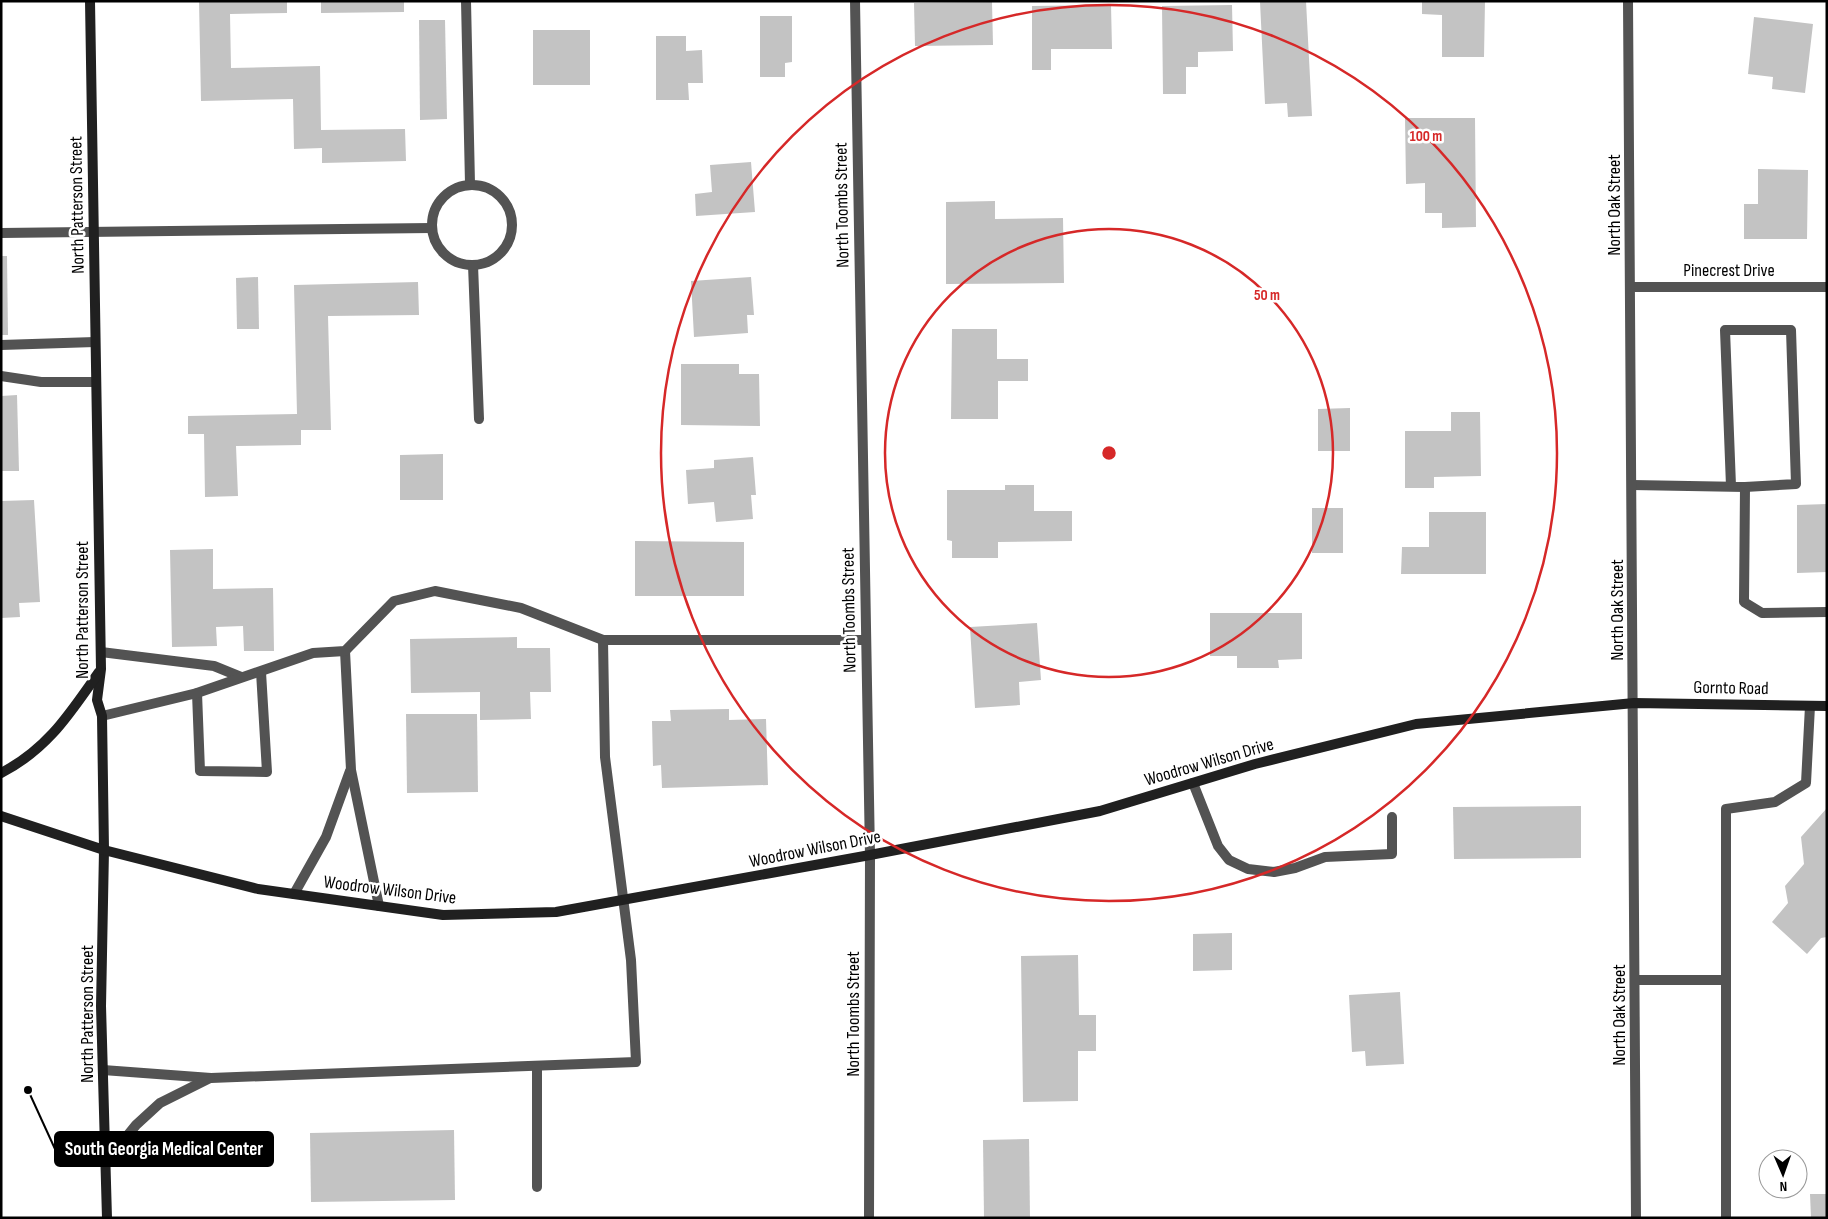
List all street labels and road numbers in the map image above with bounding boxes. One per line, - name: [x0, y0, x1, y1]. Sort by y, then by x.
- street label: North Patterson Street: [65, 135, 89, 274]
- street label: North Toombs Street: [830, 142, 854, 268]
- street label: North Oak Street: [1604, 154, 1625, 256]
- street label: Pinecrest Drive: [1683, 260, 1775, 281]
- street label: North Patterson Street: [72, 541, 93, 679]
- street label: North Toombs Street: [837, 547, 861, 673]
- street label: North Oak Street: [1607, 559, 1628, 661]
- street label: Gornto Road: [1693, 677, 1769, 699]
- street label: Woodrow Wilson Drive: [1142, 734, 1276, 790]
- street label: Woodrow Wilson Drive: [748, 826, 882, 872]
- street label: Woodrow Wilson Drive: [322, 871, 458, 909]
- street label: North Patterson Street: [77, 945, 98, 1083]
- street label: North Toombs Street: [843, 951, 864, 1077]
- street label: North Oak Street: [1609, 964, 1630, 1066]

